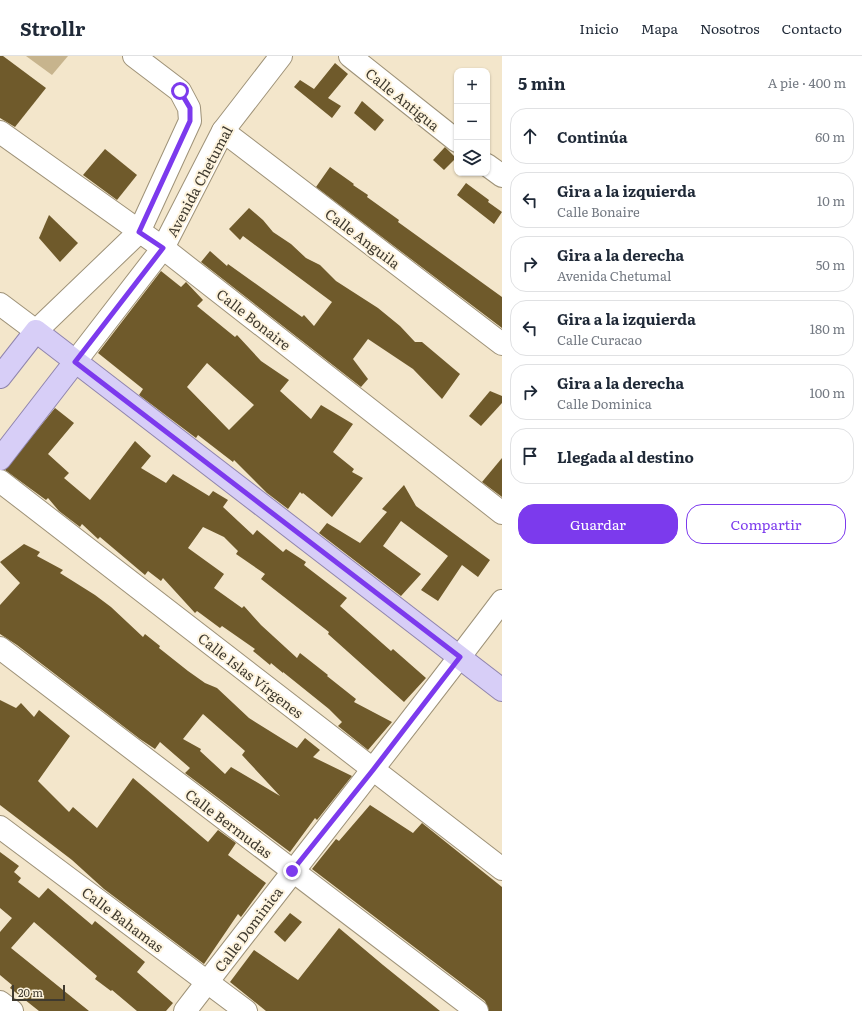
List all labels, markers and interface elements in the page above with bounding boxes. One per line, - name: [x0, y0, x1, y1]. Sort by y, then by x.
- text: Strollr: [20, 14, 85, 42]
- text: Inicio: [579, 18, 619, 38]
- text: Mapa: [641, 18, 678, 38]
- text: Nosotros: [700, 18, 760, 38]
- text: Contacto: [782, 18, 842, 38]
- street label: Calle Antigua: [362, 63, 445, 135]
- map controls: [454, 68, 490, 176]
- button: +: [454, 68, 490, 104]
- text: 5 min: [518, 70, 566, 95]
- text: A pie · 400 m: [768, 73, 846, 92]
- route start: [171, 82, 189, 100]
- button: −: [454, 104, 490, 140]
- street label: Avenida Chetumal: [161, 122, 237, 240]
- icon: ahead: [519, 125, 541, 147]
- text: Continúa: [557, 125, 628, 148]
- text: 60 m: [815, 127, 845, 146]
- button: layers: [454, 140, 490, 176]
- text: Gira a la izquierda: [557, 179, 696, 202]
- icon: left: [519, 189, 541, 211]
- text: 10 m: [817, 191, 845, 210]
- text: Calle Bonaire: [557, 202, 640, 221]
- street label: Calle Anguila: [321, 203, 405, 273]
- text: Gira a la derecha: [557, 243, 684, 266]
- icon: right: [519, 253, 541, 275]
- text: 50 m: [816, 255, 845, 274]
- text: Avenida Chetumal: [557, 266, 671, 285]
- street label: Calle Bonaire: [213, 284, 295, 354]
- text: Gira a la izquierda: [557, 307, 696, 330]
- icon: left: [519, 317, 541, 339]
- text: 180 m: [810, 319, 845, 338]
- text: Calle Curacao: [557, 330, 642, 349]
- text: Gira a la derecha: [557, 371, 684, 394]
- icon: right: [519, 381, 541, 403]
- text: 100 m: [809, 383, 845, 402]
- text: Calle Dominica: [557, 394, 652, 413]
- icon: arrive: [519, 445, 541, 467]
- text: Llegada al destino: [557, 445, 694, 468]
- button: Guardar: [518, 504, 678, 544]
- button: Compartir: [686, 504, 846, 544]
- street label: Calle Islas Vírgenes: [194, 628, 308, 722]
- street label: Calle Bermudas: [181, 784, 277, 862]
- route end: [283, 862, 301, 880]
- street label: Calle Bahamas: [78, 882, 168, 956]
- street label: Calle Dominica: [209, 882, 287, 976]
- scale bar: [12, 983, 65, 1002]
- text: 20 m: [18, 984, 43, 1000]

